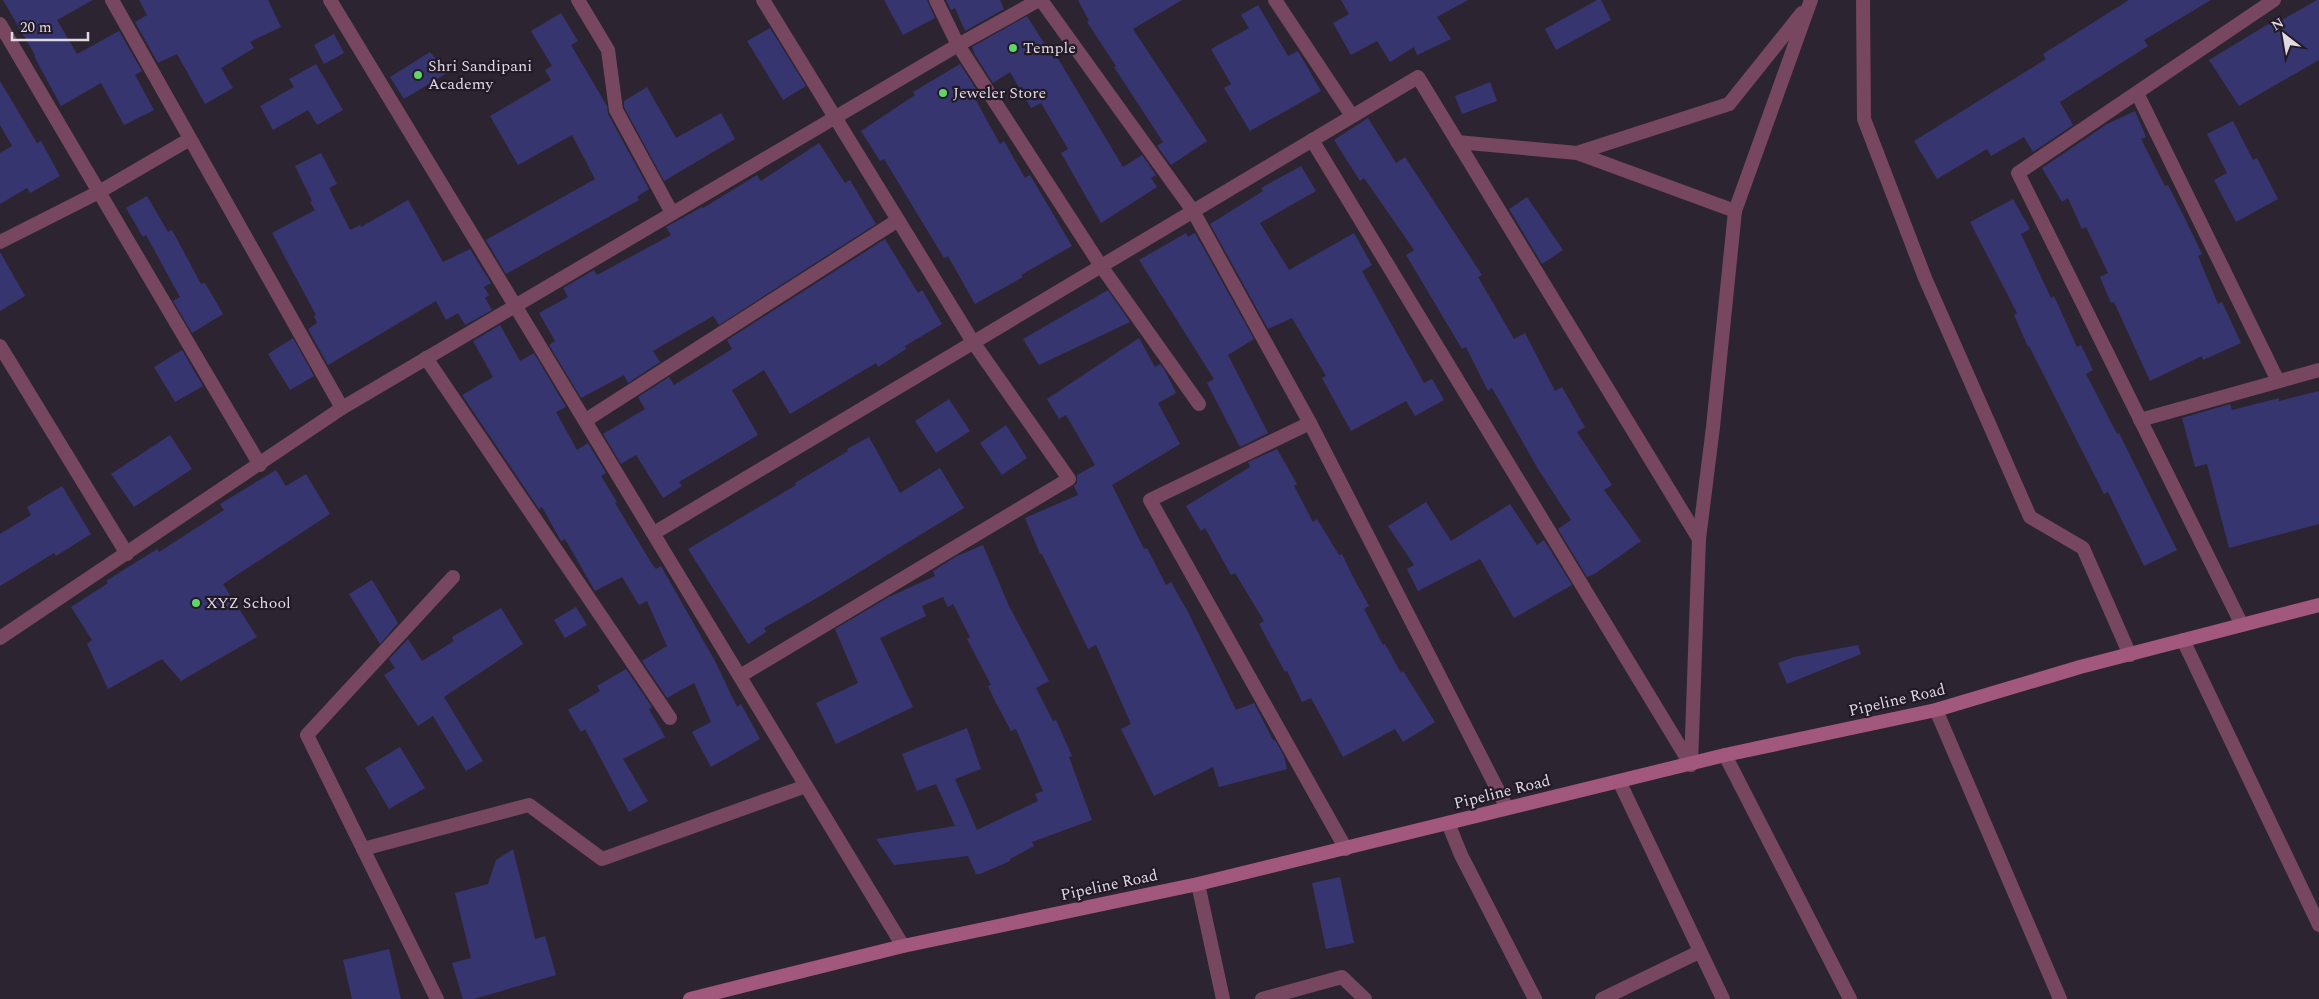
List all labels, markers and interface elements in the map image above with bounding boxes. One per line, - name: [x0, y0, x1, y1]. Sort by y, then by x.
- scale bar: [12, 10, 89, 42]
- north arrow: [2259, 10, 2309, 60]
- text: N: [2267, 12, 2288, 36]
- text: 20 m: [20, 16, 52, 39]
- place label: Temple: [1023, 36, 1076, 60]
- marker: Temple: [1007, 42, 1019, 54]
- place label: Shri Sandipani Academy: [428, 54, 532, 96]
- marker: Shri Sandipani Academy: [412, 69, 424, 81]
- place label: Jeweler Store: [953, 81, 1046, 105]
- marker: Jeweler Store: [937, 87, 949, 99]
- place label: XYZ School: [206, 591, 291, 615]
- marker: XYZ School: [190, 597, 202, 609]
- street label: Pipeline Road: [1846, 677, 1948, 723]
- street label: Pipeline Road: [1451, 768, 1553, 816]
- street label: Pipeline Road: [1058, 863, 1160, 907]

